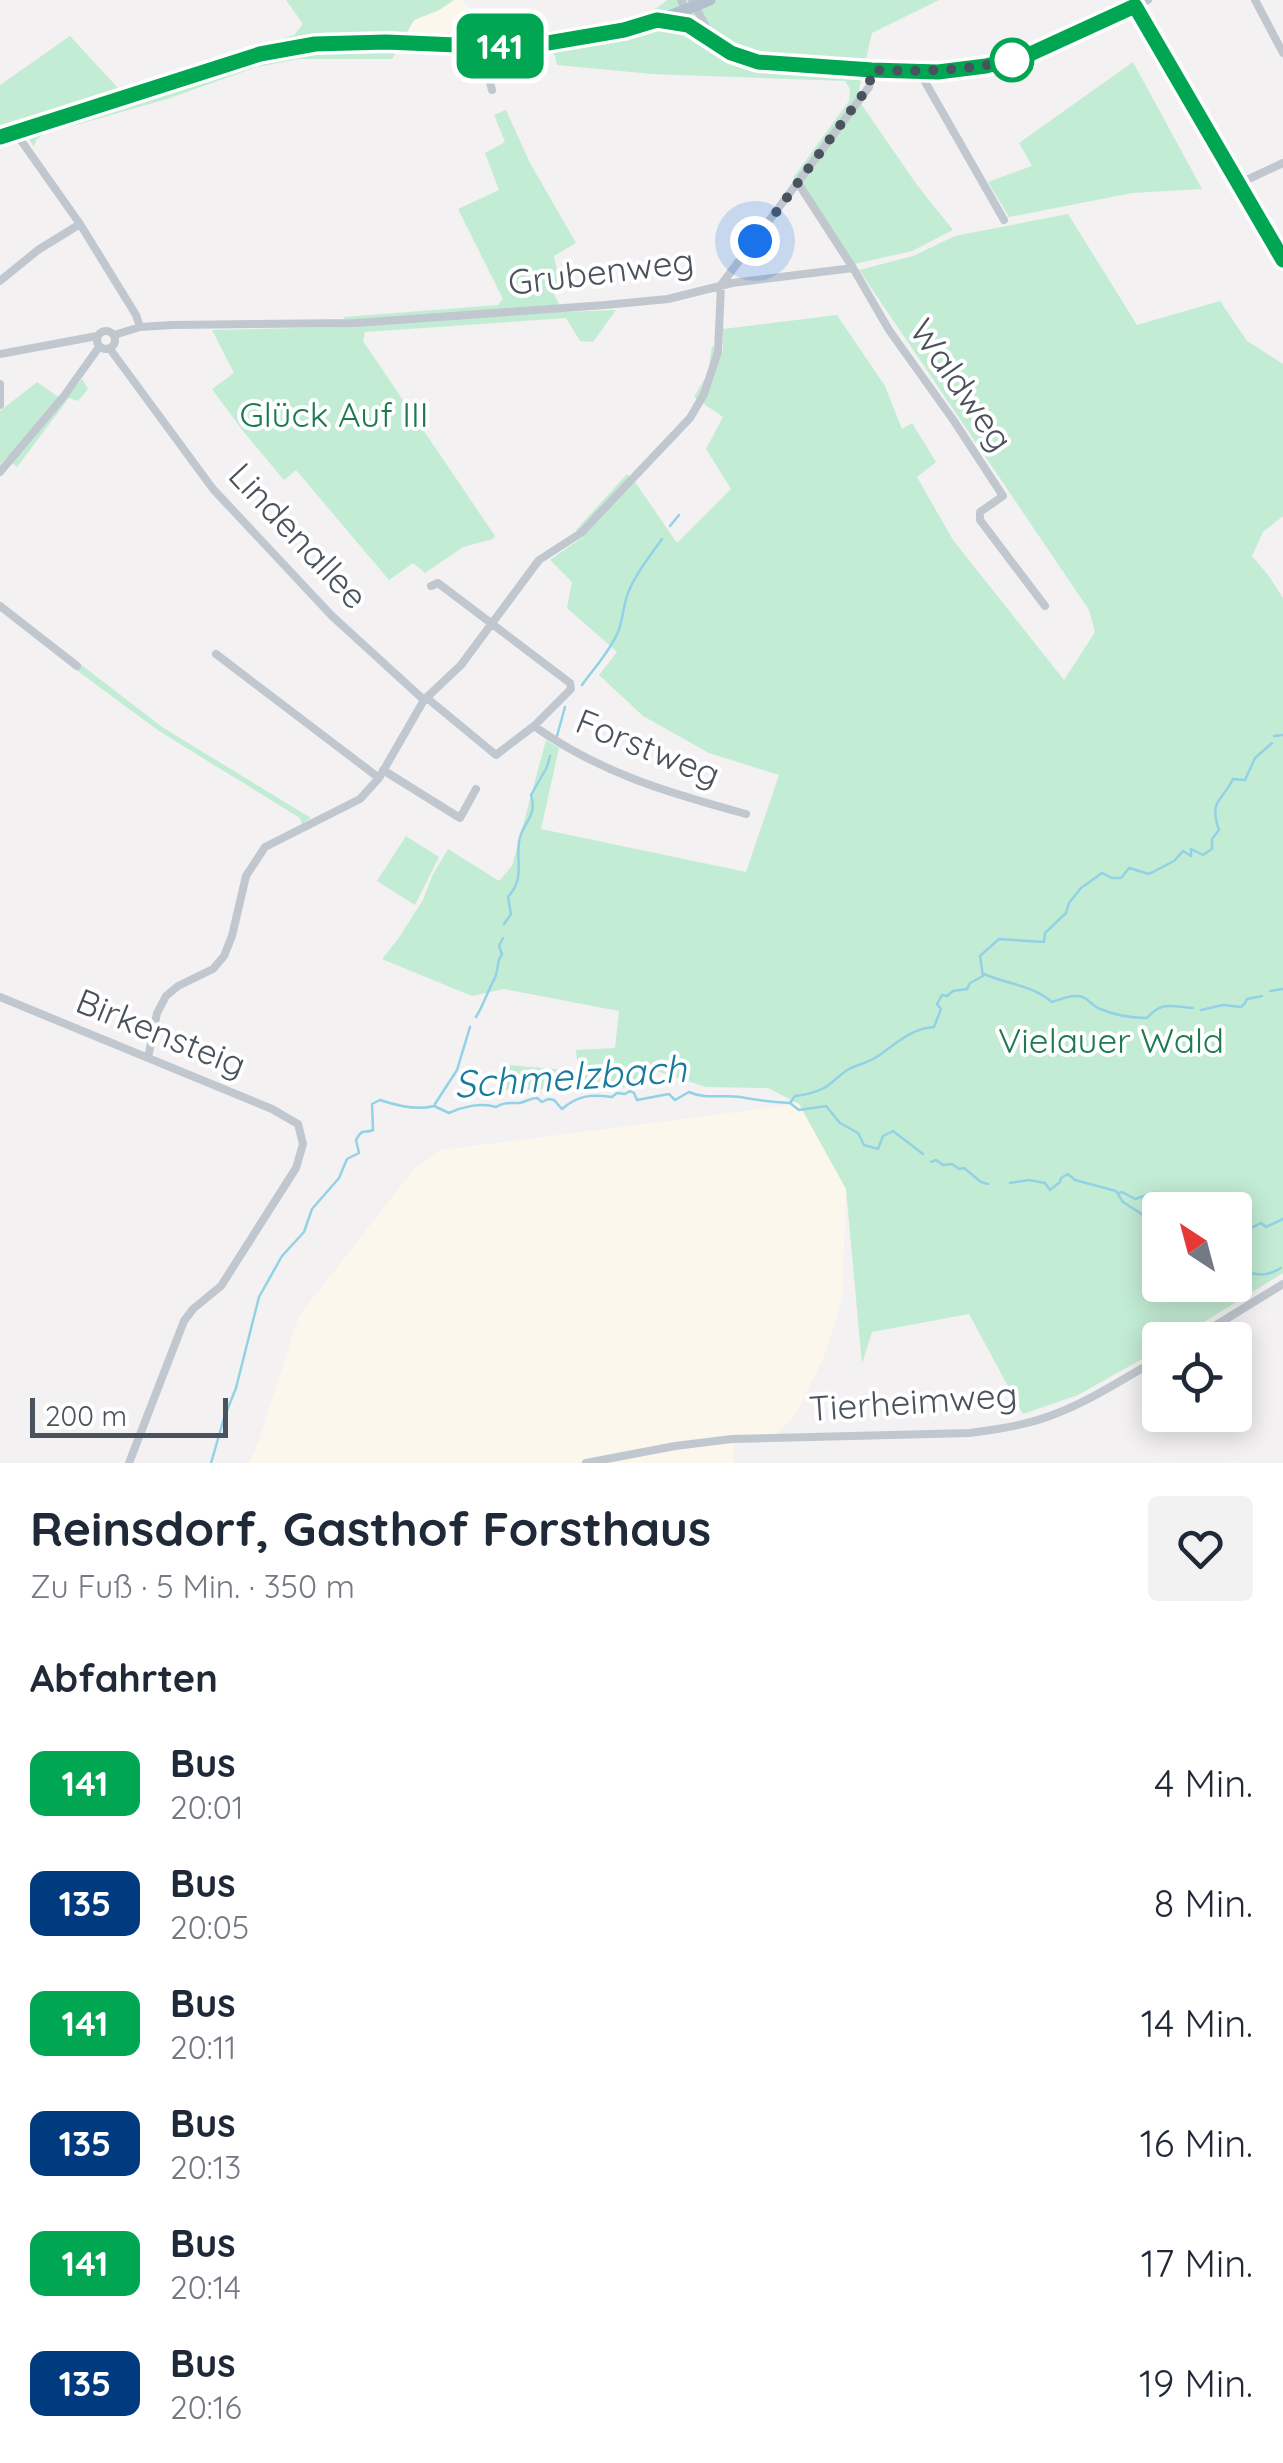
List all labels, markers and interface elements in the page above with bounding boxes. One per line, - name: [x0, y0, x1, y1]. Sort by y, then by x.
- line badge: 141: [442, 13, 558, 78]
- text: 141: [477, 24, 523, 68]
- unlabelled marker: [991, 39, 1033, 81]
- your location: [730, 216, 780, 266]
- street label: Grubenweg: [506, 238, 696, 304]
- street label: Waldweg: [900, 310, 1023, 459]
- park label: Glück Auf III: [239, 392, 429, 436]
- street label: Lindenallee: [220, 453, 378, 618]
- street label: Forstweg: [570, 698, 727, 796]
- street label: Birkensteig: [70, 978, 253, 1086]
- park label: Vielauer Wald: [998, 1018, 1224, 1062]
- water label: Schmelzbach: [452, 1044, 689, 1108]
- north arrow: [1142, 1192, 1252, 1302]
- map controls: [1142, 1192, 1252, 1432]
- button: locate: [1142, 1322, 1252, 1432]
- street label: Tierheimweg: [807, 1372, 1019, 1430]
- scale bar: [30, 1393, 228, 1438]
- text: 200 m: [45, 1398, 127, 1433]
- button: heart: [1148, 1496, 1253, 1601]
- text: Reinsdorf, Gasthof Forsthaus: [30, 1498, 711, 1558]
- text: Zu Fuß · 5 Min. · 350 m: [30, 1566, 355, 1606]
- text: Abfahrten: [30, 1654, 218, 1702]
- text: Bus: [170, 1739, 236, 1787]
- text: 4 Min.: [1154, 1759, 1253, 1807]
- text: 141: [62, 1761, 108, 1805]
- text: 20:01: [170, 1787, 244, 1827]
- text: Bus: [170, 1859, 236, 1907]
- text: 8 Min.: [1154, 1879, 1253, 1927]
- text: 135: [59, 1881, 111, 1925]
- text: 20:05: [170, 1907, 249, 1947]
- text: Bus: [170, 1979, 236, 2027]
- text: 14 Min.: [1141, 1999, 1253, 2047]
- text: 141: [62, 2001, 108, 2045]
- text: 20:11: [170, 2027, 236, 2067]
- text: Bus: [170, 2099, 236, 2147]
- text: 16 Min.: [1140, 2119, 1253, 2167]
- text: 135: [59, 2121, 111, 2165]
- text: 20:13: [170, 2147, 241, 2187]
- text: Bus: [170, 2219, 236, 2267]
- text: 17 Min.: [1141, 2239, 1253, 2287]
- text: 141: [62, 2241, 108, 2285]
- text: 20:14: [170, 2267, 241, 2307]
- text: Bus: [170, 2339, 236, 2387]
- text: 19 Min.: [1139, 2359, 1253, 2407]
- text: 135: [59, 2361, 111, 2405]
- text: 20:16: [170, 2387, 242, 2427]

